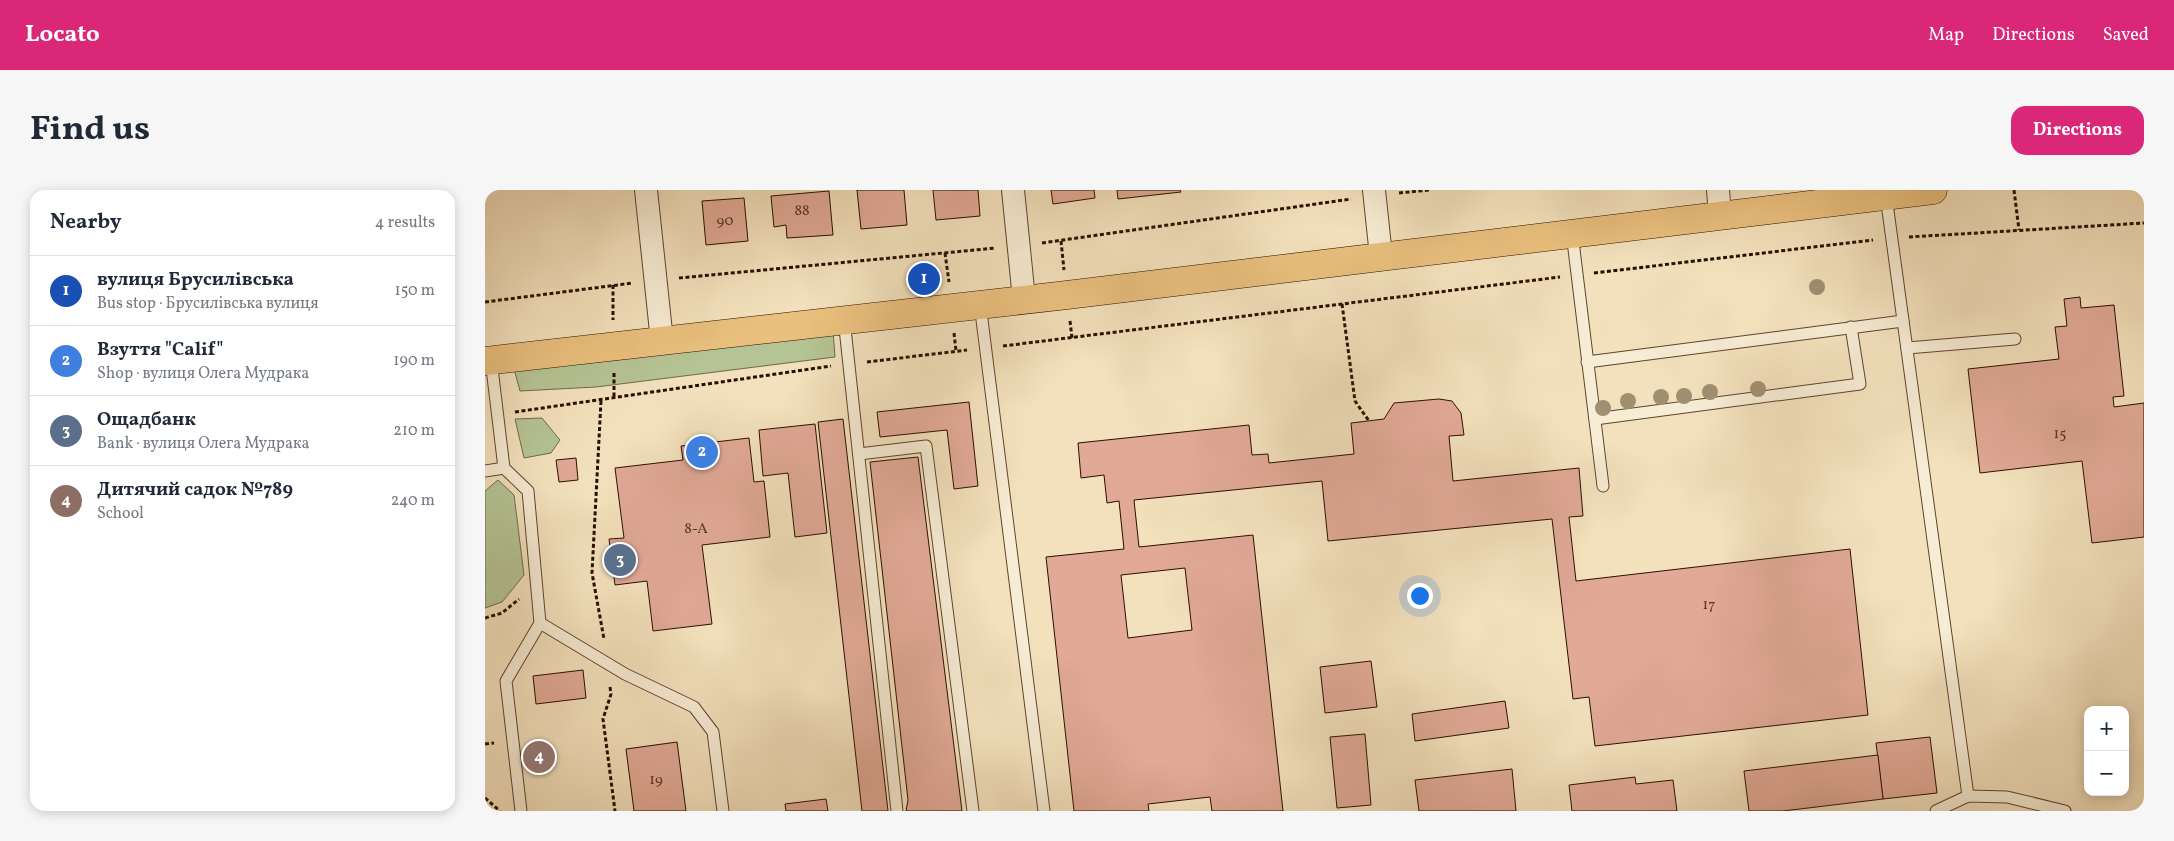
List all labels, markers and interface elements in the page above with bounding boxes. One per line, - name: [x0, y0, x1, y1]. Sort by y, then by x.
- text: Locato: [25, 18, 100, 52]
- text: Map: [1928, 23, 1964, 48]
- text: Directions: [1992, 23, 2075, 48]
- text: Saved: [2103, 23, 2149, 48]
- text: Find us: [30, 106, 150, 154]
- button: Directions: [2011, 106, 2144, 155]
- house number: 88: [794, 201, 810, 222]
- text: Nearby: [50, 208, 121, 237]
- house number: 90: [716, 211, 734, 232]
- text: 4 results: [375, 212, 435, 234]
- pin: 1: [908, 260, 940, 298]
- text: вулиця Брусилівська: [97, 267, 294, 293]
- text: 1: [63, 280, 69, 302]
- text: 150 m: [394, 280, 435, 302]
- text: Bus stop · Брусилівська вулиця: [97, 293, 318, 315]
- text: Взуття "Calif": [97, 337, 223, 363]
- text: 2: [62, 350, 70, 372]
- text: 190 m: [393, 350, 435, 372]
- text: Shop · вулиця Олега Мудрака: [97, 363, 309, 385]
- text: Ощадбанк: [97, 407, 196, 433]
- text: 3: [62, 420, 70, 442]
- text: 210 m: [393, 420, 435, 442]
- house number: 15: [2053, 424, 2067, 445]
- text: Bank · вулиця Олега Мудрака: [97, 433, 309, 455]
- pin: 2: [686, 433, 718, 471]
- text: Дитячий садок №789: [97, 477, 293, 503]
- text: 4: [61, 490, 71, 512]
- text: 240 m: [391, 490, 435, 512]
- text: School: [97, 503, 144, 525]
- house number: 8-А: [684, 519, 708, 540]
- pin: 3: [604, 541, 636, 579]
- your location: [1407, 583, 1433, 609]
- house number: 17: [1702, 595, 1716, 616]
- map controls: [2084, 706, 2129, 796]
- button: +: [2084, 706, 2129, 751]
- pin: 4: [523, 738, 555, 776]
- button: −: [2084, 751, 2129, 796]
- house number: 19: [649, 770, 663, 791]

